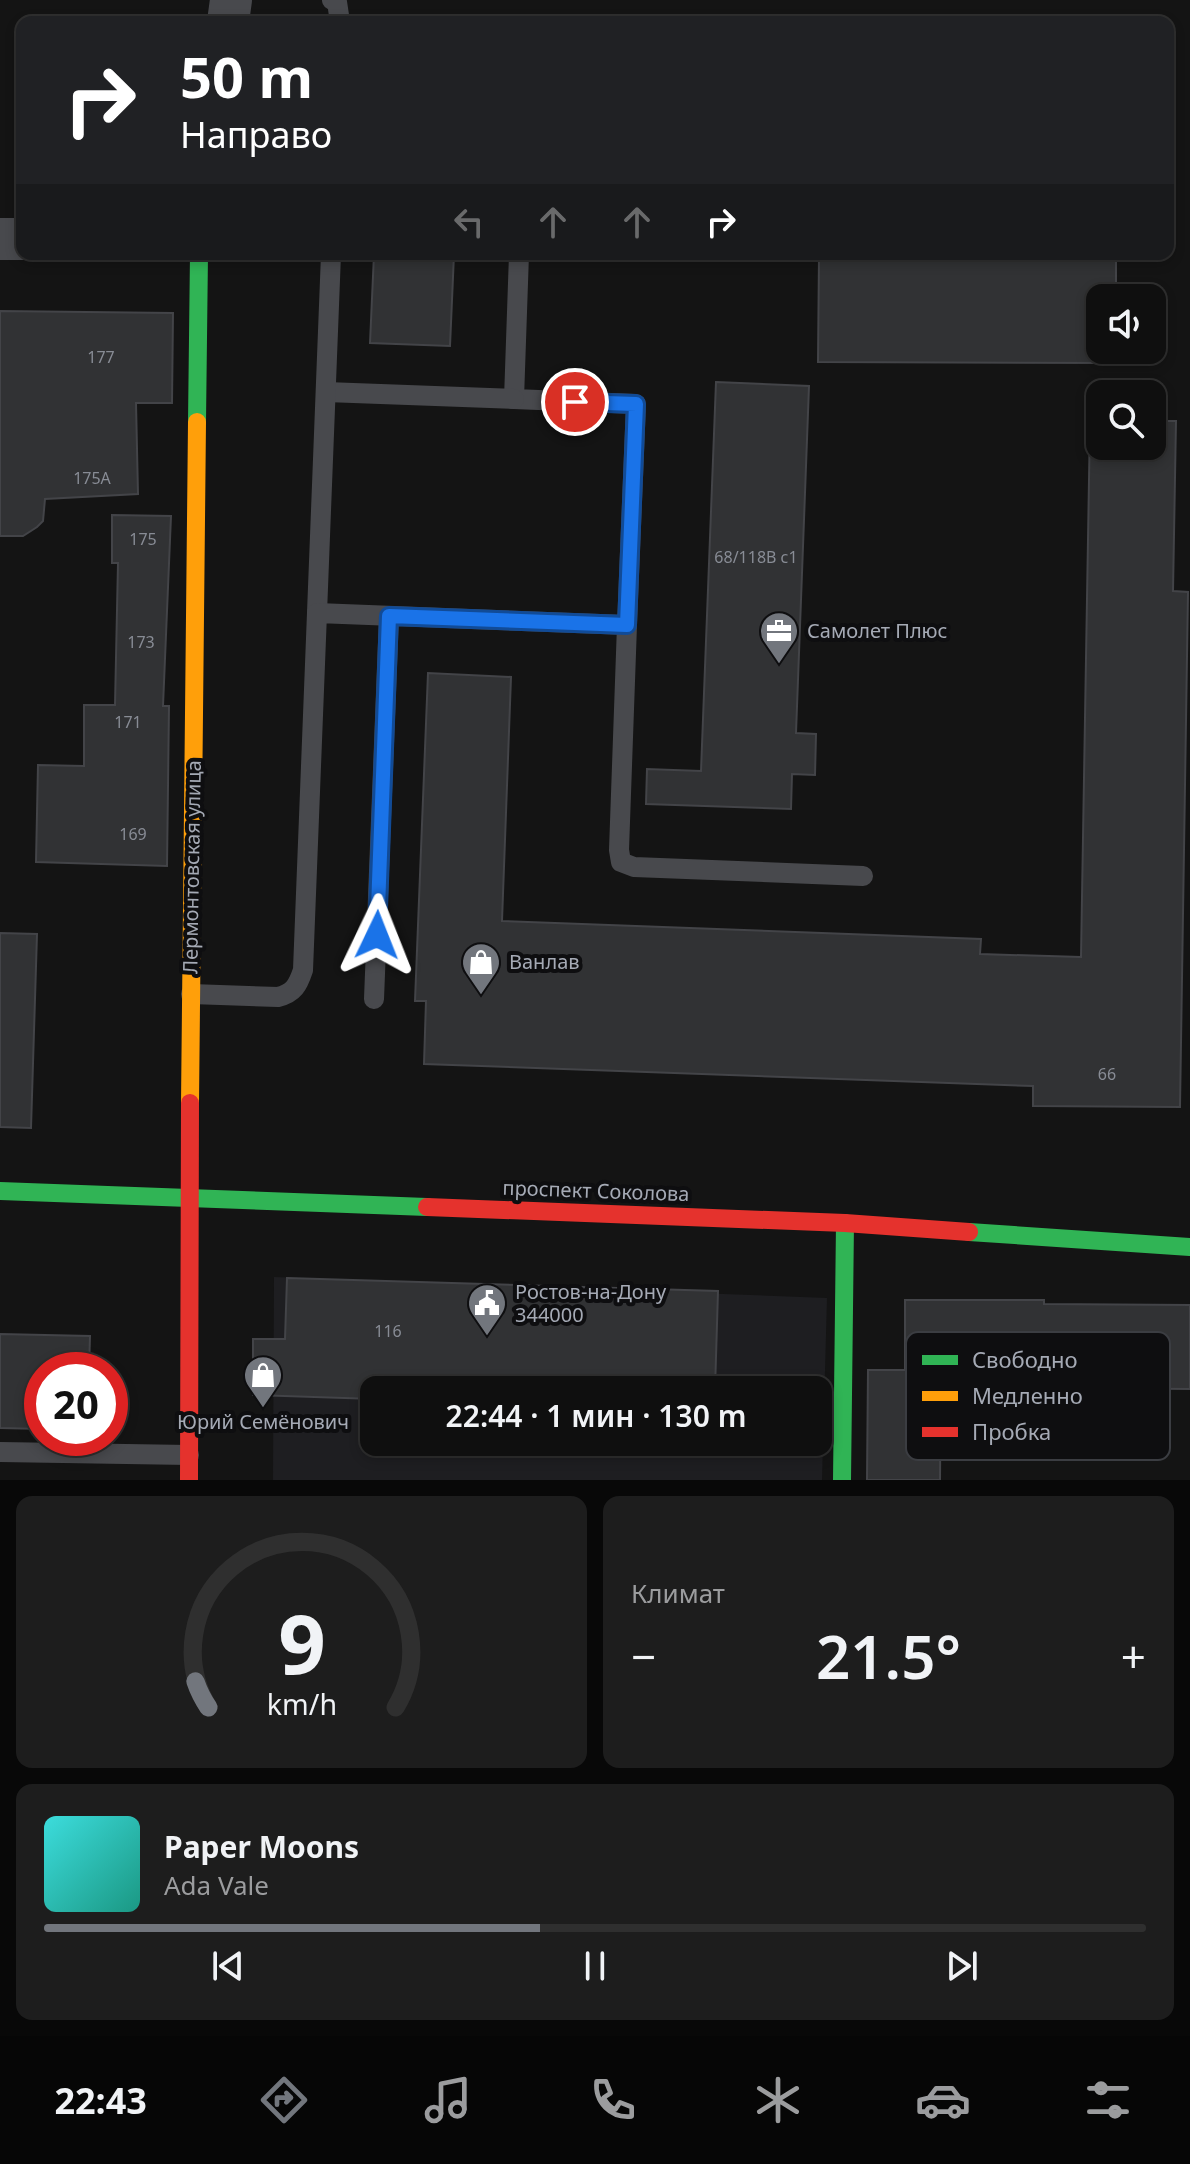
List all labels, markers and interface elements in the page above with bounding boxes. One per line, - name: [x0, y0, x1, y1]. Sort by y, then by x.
- text: 50 m: [180, 38, 313, 114]
- icon: right: [48, 48, 152, 152]
- text: Направо: [180, 110, 332, 159]
- icon: left: [447, 200, 491, 244]
- icon: ahead: [531, 200, 575, 244]
- icon: ahead: [615, 200, 659, 244]
- icon: right: [699, 200, 743, 244]
- map controls: [1086, 284, 1166, 460]
- button: sound: [1086, 284, 1166, 364]
- house number: 177: [87, 346, 115, 368]
- pin: [541, 368, 609, 436]
- icon: arrive: [553, 380, 597, 424]
- button: search: [1086, 380, 1166, 460]
- house number: 175А: [73, 467, 112, 489]
- house number: 175: [129, 528, 157, 550]
- house number: 68/118В с1: [714, 546, 798, 568]
- office icon: Самолет Плюс: [758, 610, 800, 665]
- place label: Самолет Плюс: [807, 617, 948, 644]
- house number: 173: [127, 631, 155, 653]
- house number: 171: [114, 711, 142, 733]
- street label: Лермонтовская улица: [176, 760, 207, 974]
- house number: 169: [119, 823, 147, 845]
- position arrow: [335, 893, 419, 977]
- shop icon: Ванлав: [460, 941, 502, 996]
- place label: Ванлав: [509, 948, 580, 975]
- house number: 66: [1098, 1063, 1116, 1085]
- street label: проспект Соколова: [502, 1174, 690, 1207]
- place label: Ростов-на-Дону 344000: [515, 1278, 667, 1328]
- public building icon: Ростов-на-Дону 344000: [466, 1282, 508, 1337]
- house number: 116: [374, 1320, 402, 1342]
- legend: [906, 1332, 1170, 1460]
- text: Свободно: [972, 1344, 1077, 1374]
- speed limit sign: 20: [24, 1352, 128, 1456]
- shop icon: Юрий Семёнович: [242, 1354, 284, 1409]
- text: Медленно: [972, 1380, 1083, 1410]
- text: 22:44 · 1 мин · 130 m: [446, 1395, 746, 1436]
- place label: Юрий Семёнович: [177, 1408, 349, 1435]
- text: Пробка: [972, 1416, 1051, 1446]
- text: Климат: [631, 1575, 725, 1611]
- text: 9: [278, 1585, 325, 1698]
- text: 21.5°: [816, 1615, 961, 1697]
- text: −: [631, 1626, 656, 1686]
- text: +: [1121, 1626, 1146, 1686]
- text: km/h: [266, 1684, 337, 1723]
- text: Paper Moons: [164, 1826, 359, 1867]
- text: Ada Vale: [164, 1867, 269, 1903]
- icon: previous: [206, 1944, 250, 1988]
- icon: pause: [573, 1944, 617, 1988]
- icon: next: [940, 1944, 984, 1988]
- icon: directions: [256, 2072, 312, 2128]
- icon: music: [420, 2072, 476, 2128]
- icon: phone: [585, 2072, 641, 2128]
- icon: climate: [750, 2072, 806, 2128]
- icon: car: [915, 2072, 971, 2128]
- icon: filters: [1080, 2072, 1136, 2128]
- text: 22:43: [54, 2076, 147, 2125]

